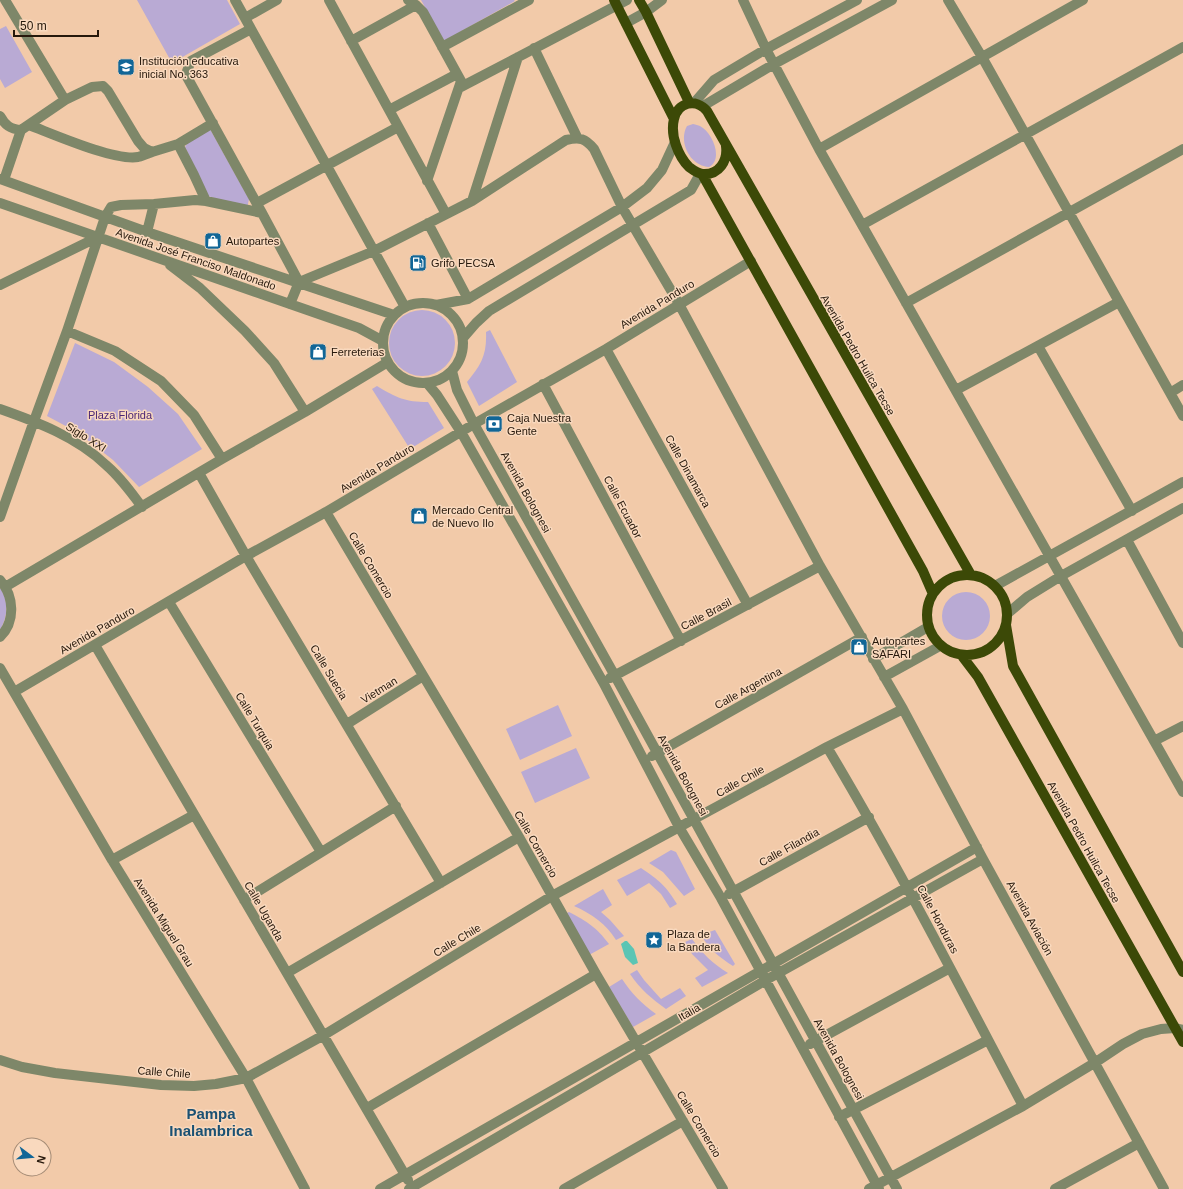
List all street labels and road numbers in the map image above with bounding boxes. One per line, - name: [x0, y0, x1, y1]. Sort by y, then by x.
- street label: Avenida José Franciso Maldonado: [114, 226, 278, 292]
- street label: Avenida Panduro: [618, 277, 696, 331]
- street label: Avenida Pedro Huilca Tecse: [819, 293, 897, 417]
- street label: Siglo XXI: [64, 420, 108, 454]
- street label: Calle Dinamarca: [663, 433, 713, 510]
- street label: Avenida Panduro: [338, 441, 416, 495]
- street label: Avenida Bolognesi: [499, 449, 553, 535]
- street label: Calle Ecuador: [601, 474, 645, 541]
- street label: Calle Comercio: [346, 530, 396, 600]
- street label: Calle Brasil: [679, 596, 733, 632]
- street label: Avenida Panduro: [58, 604, 136, 656]
- street label: Calle Suecia: [308, 642, 350, 702]
- street label: Calle Argentina: [712, 664, 784, 711]
- street label: Vietman: [359, 674, 399, 706]
- street label: Calle Turquia: [233, 690, 277, 753]
- street label: Avenida Bolognesi: [656, 732, 710, 818]
- street label: Calle Chile: [714, 763, 766, 799]
- street label: Avenida Pedro Huilca Tecse: [1045, 779, 1123, 905]
- street label: Calle Comercio: [512, 808, 560, 880]
- street label: Calle Filandia: [757, 825, 822, 868]
- street label: Avenida Miguel Grau: [132, 875, 196, 969]
- street label: Calle Uganda: [242, 879, 286, 944]
- street label: Avenida Aviación: [1005, 879, 1055, 957]
- street label: Calle Honduras: [915, 883, 961, 956]
- street label: Calle Chile: [431, 921, 483, 959]
- street label: Italia: [676, 1001, 703, 1023]
- street label: Avenida Bolognesi: [812, 1016, 866, 1102]
- street label: Calle Chile: [137, 1064, 191, 1080]
- street label: Calle Comercio: [674, 1089, 724, 1159]

